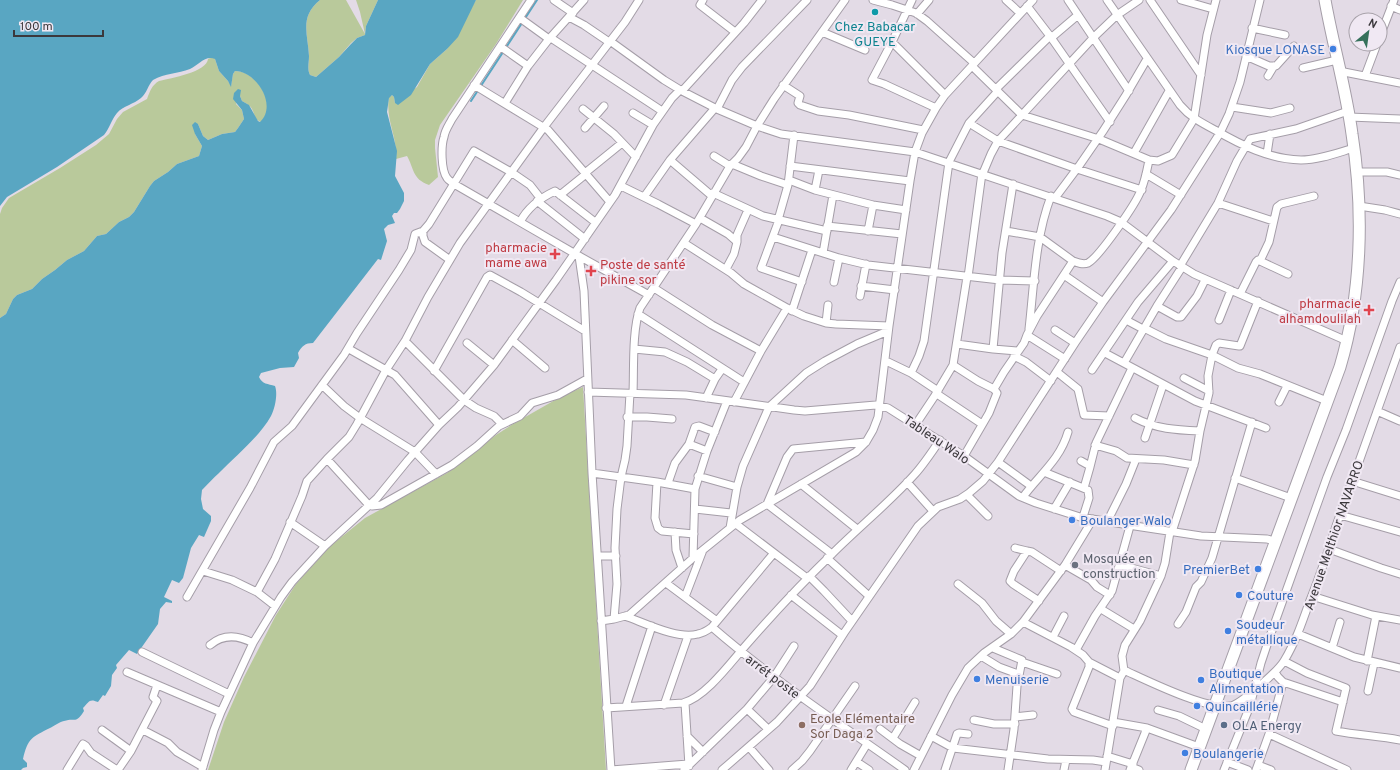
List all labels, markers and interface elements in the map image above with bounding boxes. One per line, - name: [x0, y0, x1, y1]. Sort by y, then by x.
- marker: Chez Babacar GUEYE: [870, 7, 880, 17]
- scale bar: [14, 12, 103, 38]
- north arrow: [1348, 12, 1388, 52]
- text: N: [1366, 16, 1379, 32]
- text: 100 m: [20, 19, 53, 35]
- place label: Chez Babacar GUEYE: [835, 20, 915, 51]
- place label: Kiosque LONASE: [1226, 43, 1325, 59]
- marker: Kiosque LONASE: [1328, 44, 1338, 54]
- place label: pharmacie mame awa: [485, 241, 547, 272]
- marker: pharmacie mame awa: [550, 249, 560, 259]
- place label: Poste de santé pikine sor: [600, 258, 685, 289]
- marker: Poste de santé pikine sor: [585, 265, 597, 277]
- place label: pharmacie alhamdoulilah: [1279, 297, 1361, 328]
- marker: pharmacie alhamdoulilah: [1364, 305, 1374, 315]
- street label: Tableau Walo: [900, 413, 972, 469]
- street label: Avenue Melthior NAVARRO: [1302, 459, 1368, 613]
- place label: Boulanger Walo: [1080, 514, 1171, 530]
- marker: Boulanger Walo: [1067, 515, 1077, 525]
- place label: Mosquée en construction: [1083, 552, 1156, 583]
- marker: Mosquée en construction: [1070, 560, 1080, 570]
- place label: PremierBet: [1183, 563, 1250, 579]
- marker: PremierBet: [1253, 564, 1263, 574]
- place label: Couture: [1247, 589, 1294, 605]
- marker: Couture: [1234, 590, 1244, 600]
- place label: Soudeur métallique: [1236, 618, 1298, 649]
- marker: Soudeur métallique: [1223, 626, 1233, 636]
- street label: arrét poste: [741, 652, 802, 703]
- place label: Boutique Alimentation: [1209, 667, 1284, 698]
- place label: Menuiserie: [985, 673, 1049, 689]
- marker: Menuiserie: [972, 674, 982, 684]
- marker: Boutique Alimentation: [1196, 675, 1206, 685]
- place label: Quincaillérie: [1205, 700, 1278, 716]
- marker: Quincaillérie: [1192, 701, 1202, 711]
- place label: Ecole Elémentaire Sor Daga 2: [810, 712, 915, 743]
- place label: OLA Energy: [1232, 719, 1302, 735]
- marker: Ecole Elémentaire Sor Daga 2: [797, 720, 807, 730]
- marker: OLA Energy: [1219, 720, 1229, 730]
- place label: Boulangerie: [1193, 747, 1264, 763]
- marker: Boulangerie: [1180, 748, 1190, 758]

